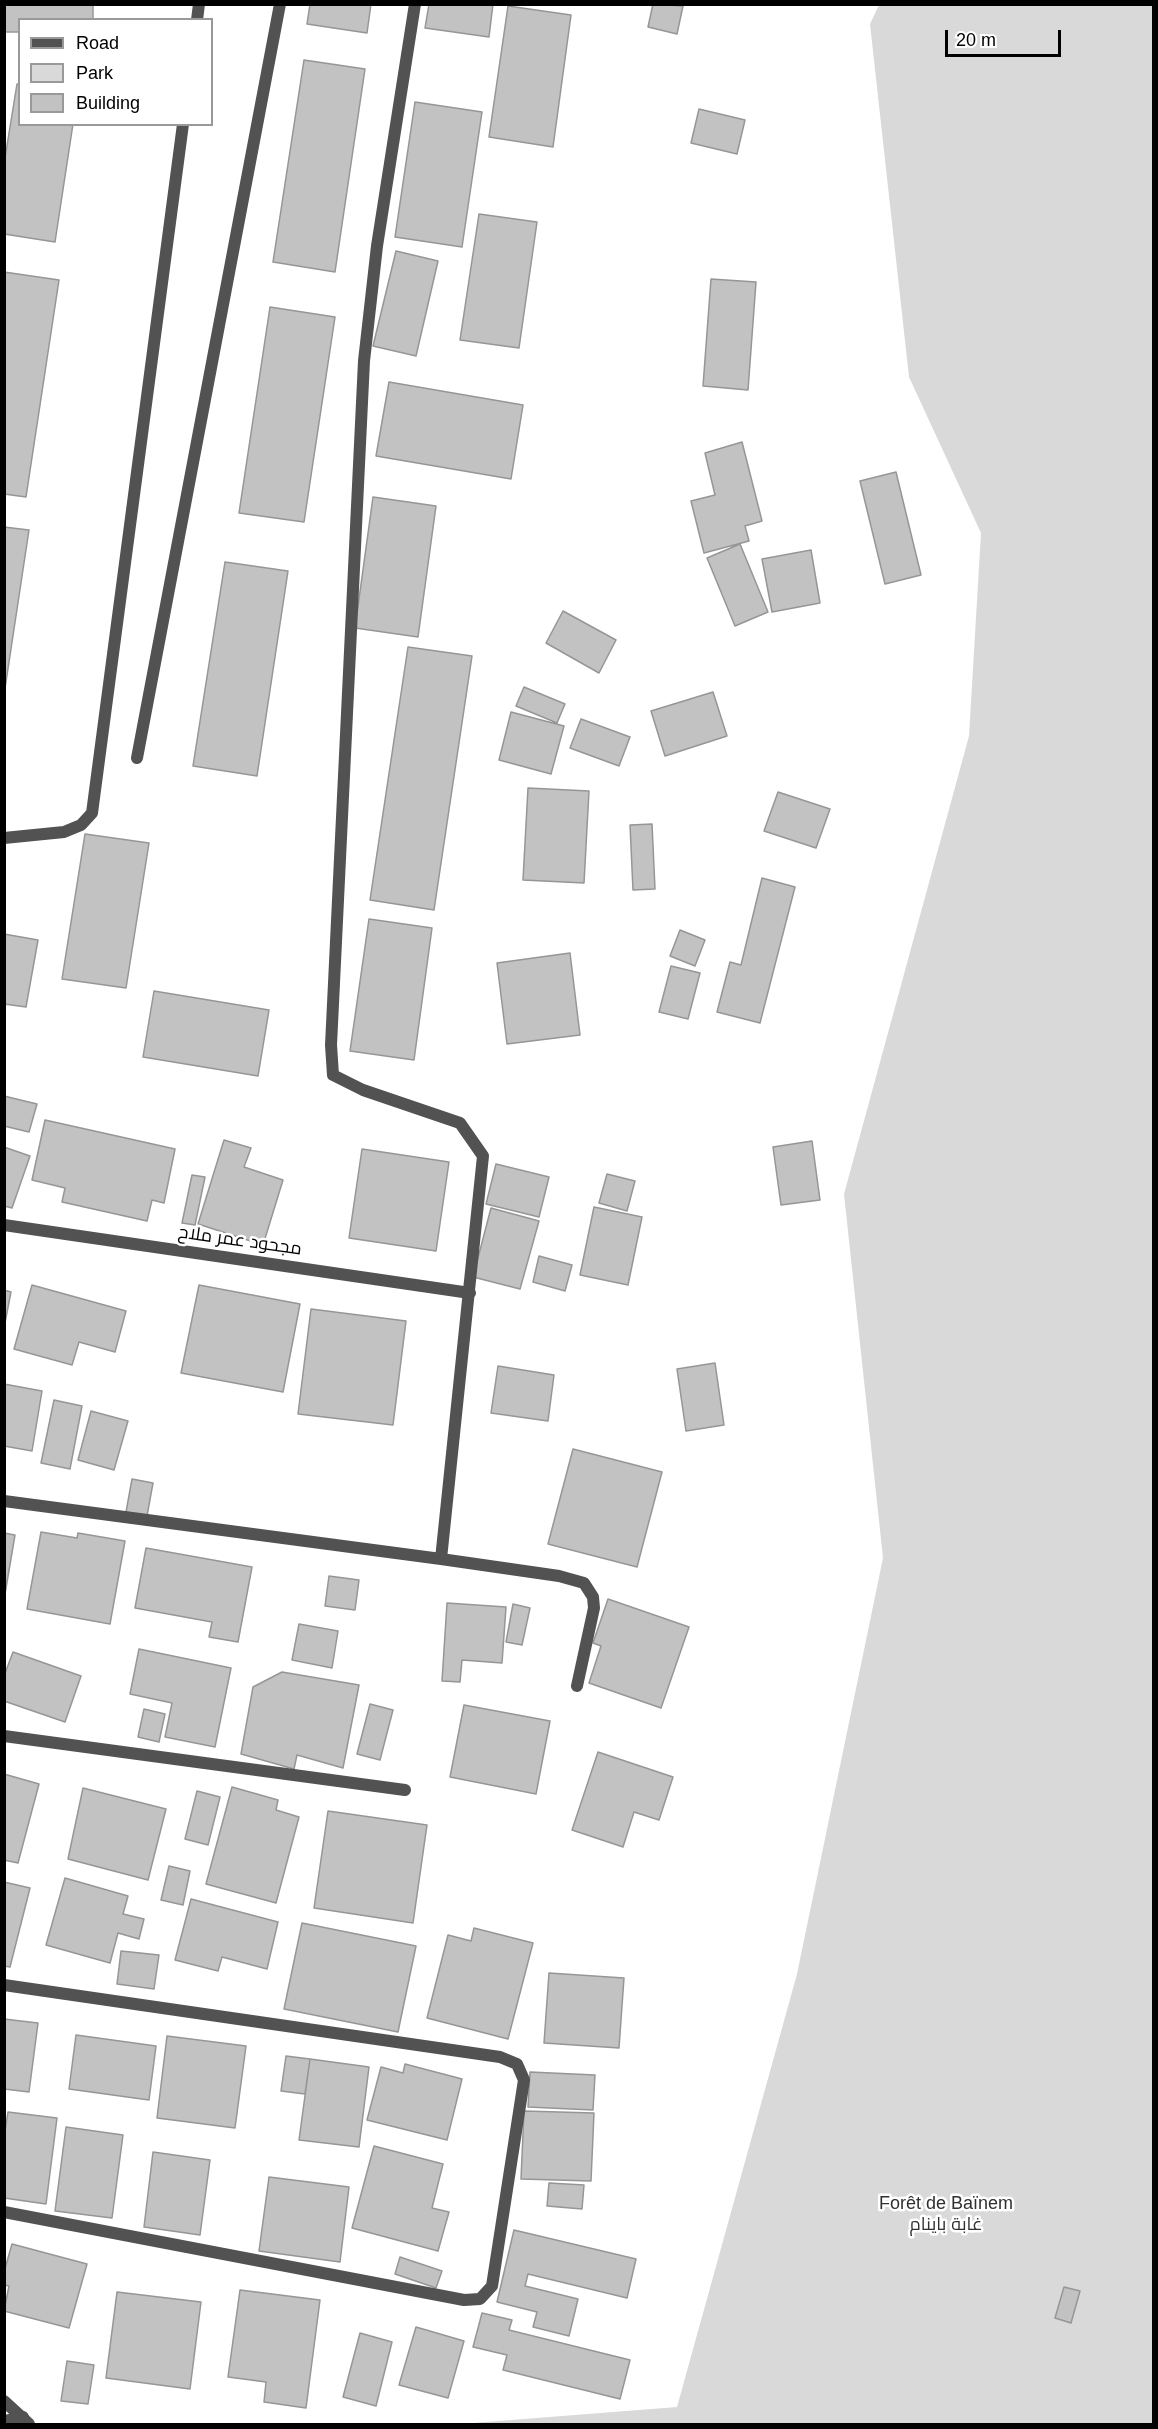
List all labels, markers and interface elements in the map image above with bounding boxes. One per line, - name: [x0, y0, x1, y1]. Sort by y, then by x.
- legend: [18, 18, 213, 126]
- scale bar: [948, 18, 1064, 56]
- text: 20 m: [956, 30, 996, 50]
- text: Road: [76, 33, 119, 53]
- text: Park: [76, 63, 113, 83]
- text: Building: [76, 93, 140, 113]
- street label: مجحود عمر ملاح: [177, 1222, 303, 1260]
- park label: Forêt de Baïnem غابة باينام: [879, 2193, 1013, 2236]

